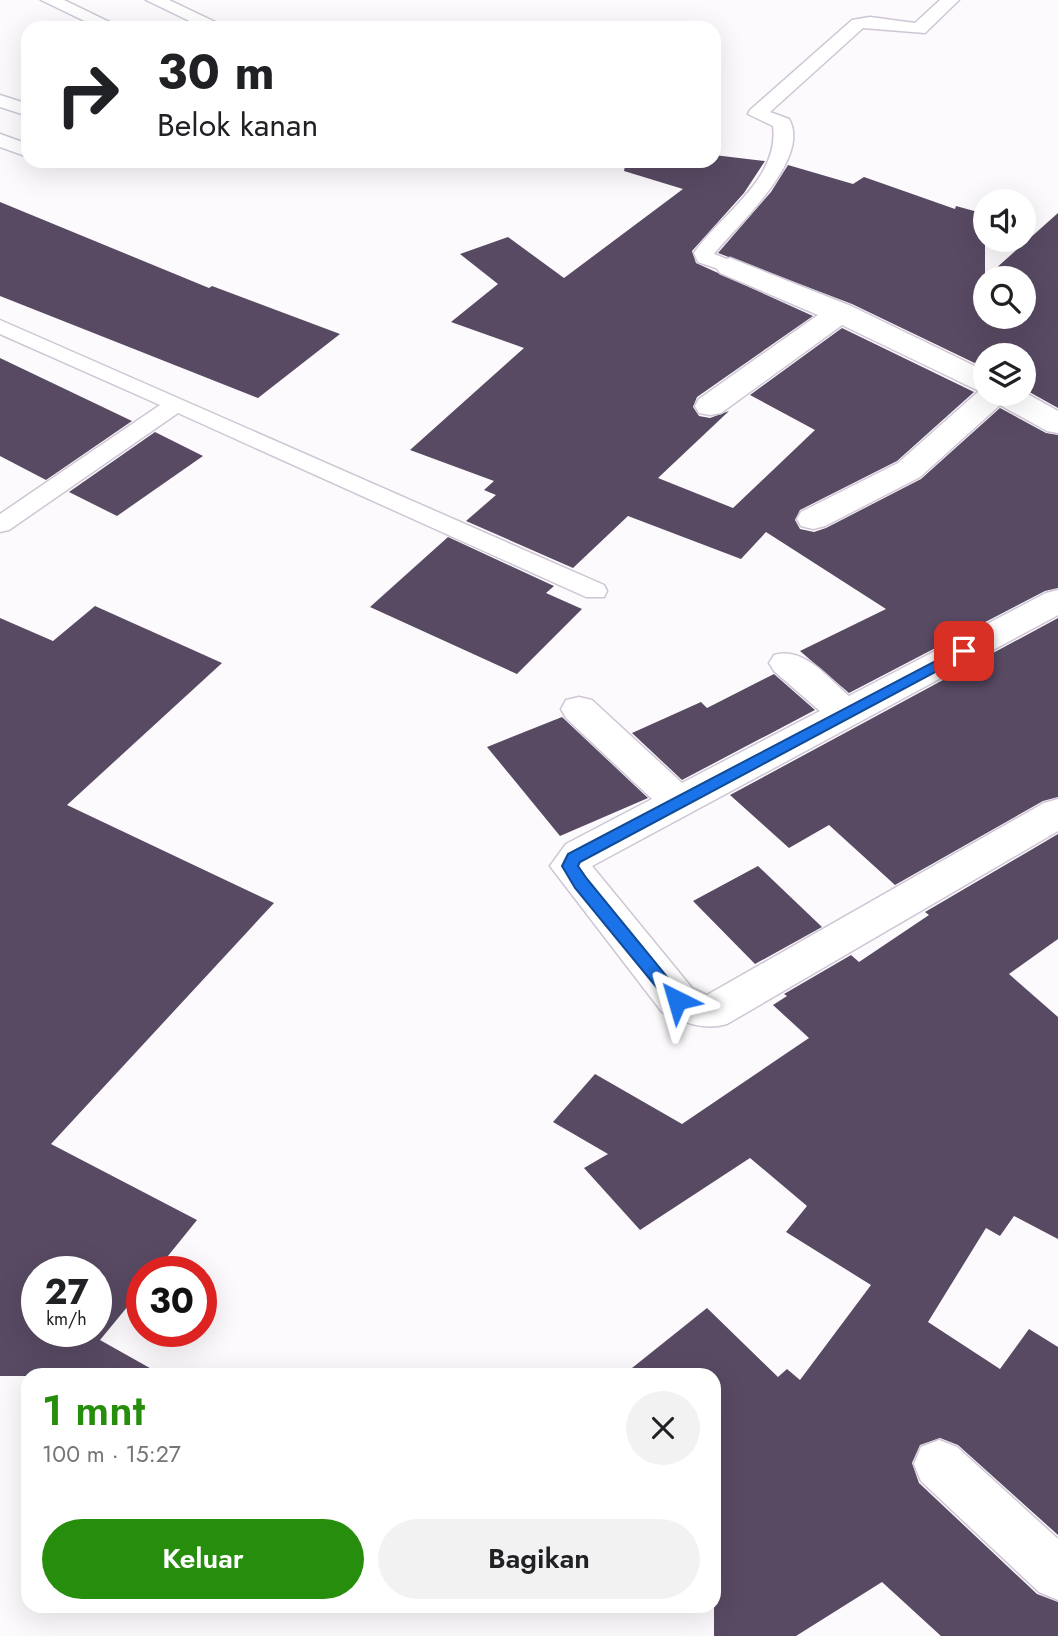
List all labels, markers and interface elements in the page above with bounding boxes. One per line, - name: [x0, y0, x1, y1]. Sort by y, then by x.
- text: 30 m: [157, 37, 275, 107]
- icon: right: [42, 49, 133, 140]
- text: Belok kanan: [157, 102, 318, 148]
- map controls: [973, 189, 1036, 406]
- button: sound: [973, 189, 1036, 252]
- button: search: [973, 266, 1036, 329]
- button: layers: [973, 343, 1036, 406]
- pin: [934, 621, 994, 681]
- icon: arrive: [945, 632, 983, 670]
- position arrow: [640, 963, 714, 1037]
- speed limit sign: 30: [126, 1256, 217, 1347]
- text: 27: [44, 1267, 89, 1317]
- text: km/h: [46, 1306, 87, 1332]
- text: 1 mnt: [42, 1380, 145, 1441]
- button: close: [626, 1391, 700, 1465]
- text: 100 m · 15:27: [42, 1437, 181, 1471]
- button: Keluar: [42, 1519, 364, 1599]
- button: Bagikan: [378, 1519, 700, 1599]

